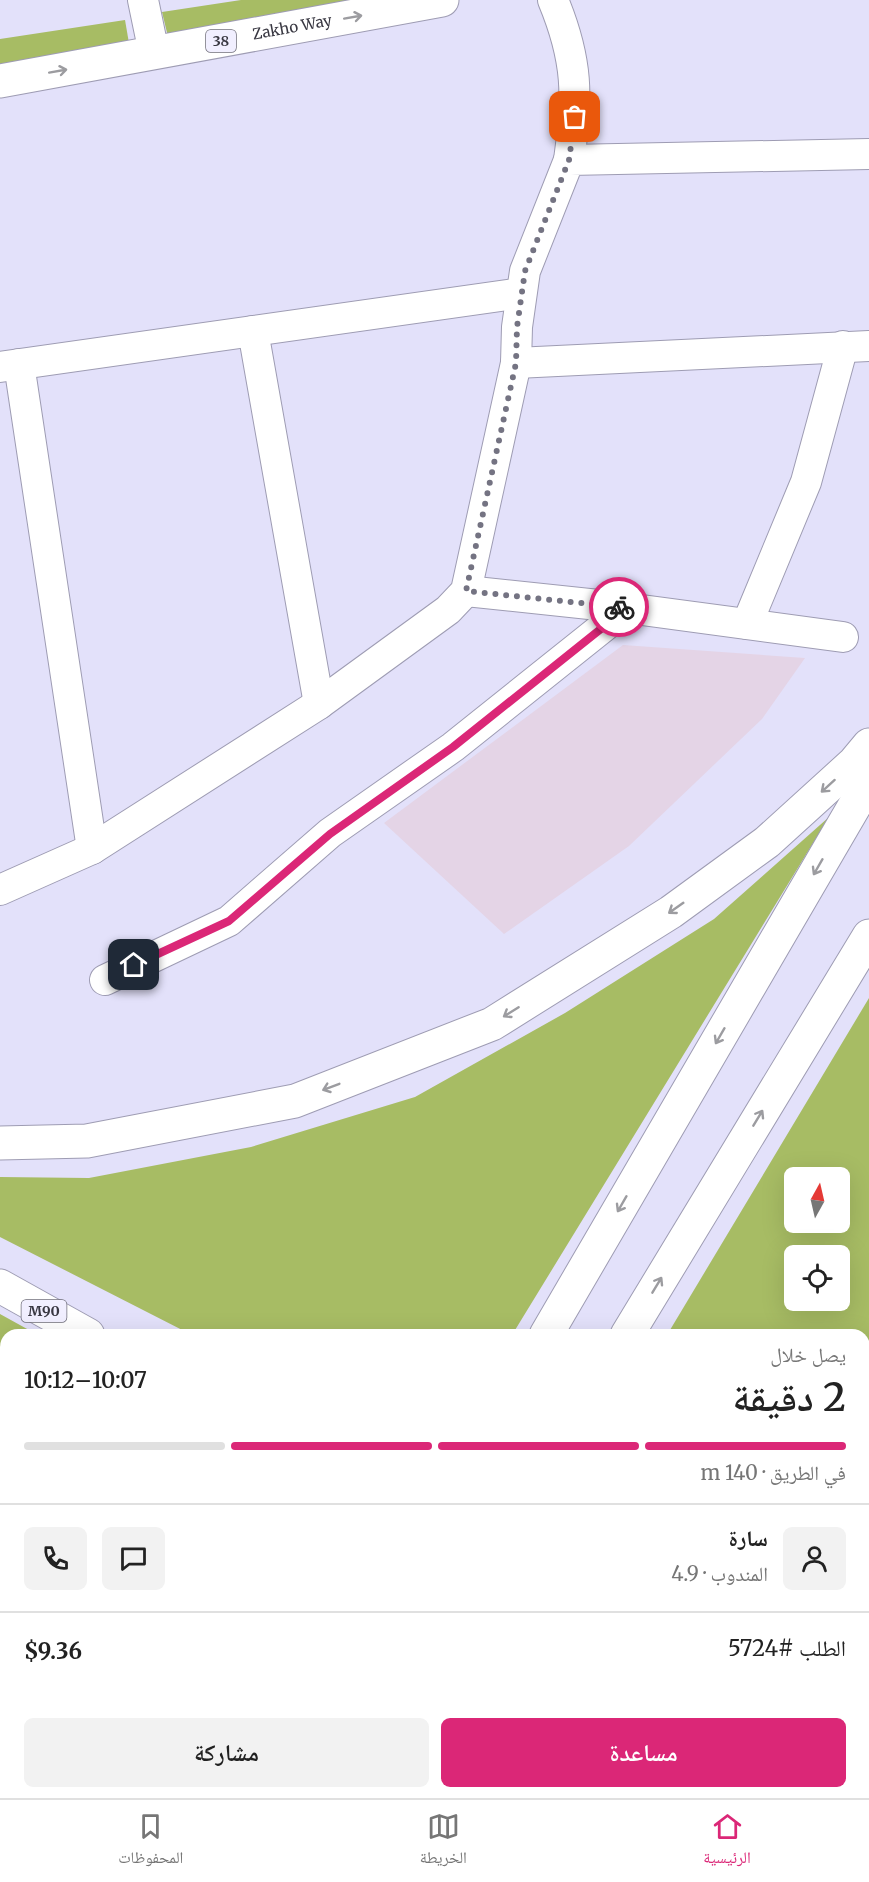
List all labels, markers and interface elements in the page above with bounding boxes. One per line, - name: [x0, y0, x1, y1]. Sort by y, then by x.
- street label: Zakho Way: [251, 10, 334, 44]
- one-way arrow: [342, 11, 362, 22]
- road number: 38: [206, 30, 236, 52]
- one-way arrow: [47, 65, 67, 76]
- pin: [549, 91, 600, 142]
- icon: bag: [558, 100, 591, 133]
- courier: [589, 577, 649, 637]
- icon: bike: [603, 591, 636, 624]
- one-way arrow: [820, 779, 835, 794]
- one-way arrow: [812, 859, 824, 876]
- one-way arrow: [668, 902, 684, 914]
- pin: [108, 939, 159, 990]
- icon: home: [117, 948, 150, 981]
- one-way arrow: [503, 1006, 520, 1018]
- one-way arrow: [714, 1027, 726, 1044]
- one-way arrow: [322, 1082, 341, 1093]
- one-way arrow: [753, 1110, 765, 1127]
- north arrow: [784, 1167, 850, 1233]
- map controls: [784, 1167, 850, 1311]
- one-way arrow: [616, 1195, 627, 1213]
- button: locate: [784, 1245, 850, 1311]
- one-way arrow: [652, 1277, 664, 1294]
- road number: M90: [22, 1300, 66, 1322]
- text: يصل خلال: [770, 1342, 846, 1367]
- text: 10:07–10:12: [24, 1366, 147, 1394]
- text: 2 دقيقة: [733, 1373, 846, 1422]
- text: في الطريق · 140 m: [700, 1460, 846, 1485]
- text: سارة: [729, 1524, 768, 1552]
- button: phone: [24, 1527, 87, 1590]
- button: chat: [102, 1527, 165, 1590]
- button: person: [783, 1527, 846, 1590]
- text: المندوب · 4.9: [671, 1561, 768, 1586]
- text: الطلب #5724: [728, 1634, 846, 1662]
- text: $9.36: [24, 1637, 82, 1665]
- button: مشاركة: [24, 1718, 429, 1787]
- button: مساعدة: [441, 1718, 846, 1787]
- tab: المحفوظات: [118, 1810, 183, 1873]
- tab: الخريطة: [420, 1810, 467, 1873]
- tab: الرئيسية: [703, 1810, 751, 1873]

